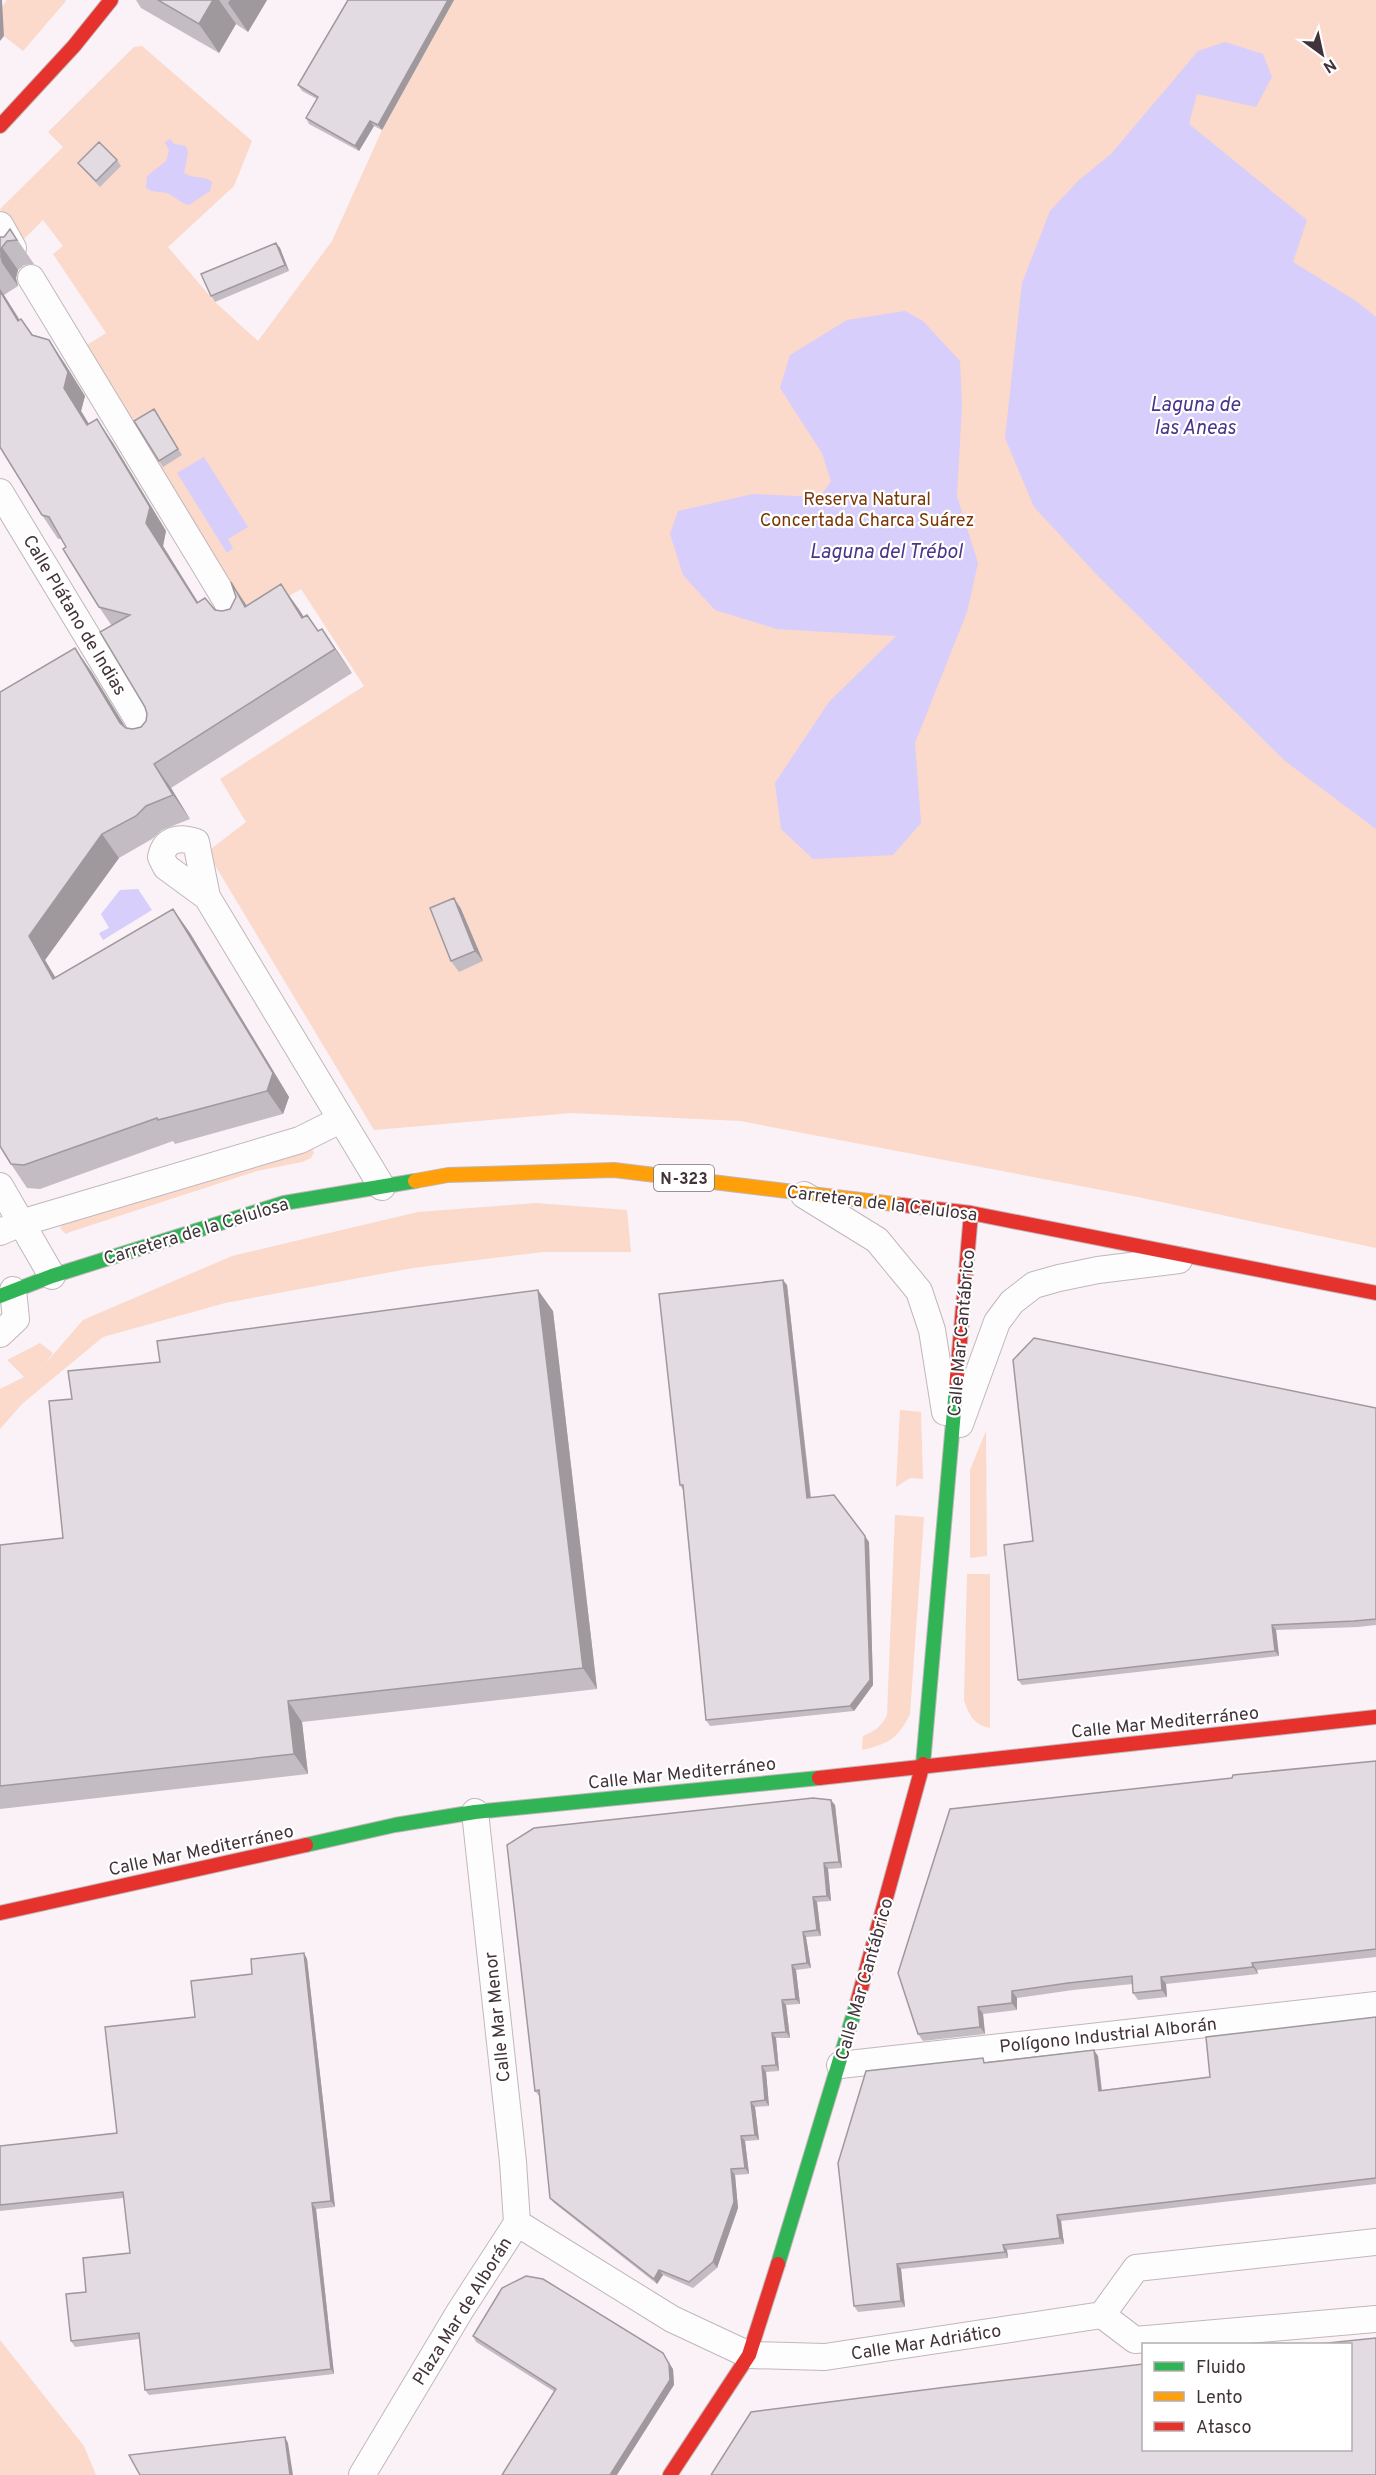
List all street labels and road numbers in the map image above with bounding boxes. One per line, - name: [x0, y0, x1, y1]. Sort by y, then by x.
- street label: Calle Plátano de Indias: [17, 531, 131, 700]
- road number: N-323: [654, 1165, 714, 1191]
- street label: Carretera de la Celulosa: [785, 1181, 979, 1228]
- street label: Carretera de la Celulosa: [101, 1193, 292, 1272]
- street label: Calle Mar Cantábrico: [944, 1249, 981, 1418]
- street label: Calle Mar Mediterráneo: [1070, 1702, 1260, 1745]
- street label: Calle Mar Mediterráneo: [587, 1753, 777, 1796]
- street label: Calle Mar Mediterráneo: [107, 1821, 296, 1882]
- street label: Calle Mar Cantábrico: [831, 1896, 900, 2063]
- street label: Calle Mar Menor: [480, 1950, 517, 2083]
- street label: Polígono Industrial Alborán: [998, 2014, 1218, 2059]
- street label: Plaza Mar de Alborán: [408, 2233, 518, 2390]
- street label: Calle Mar Adriático: [849, 2320, 1003, 2367]

